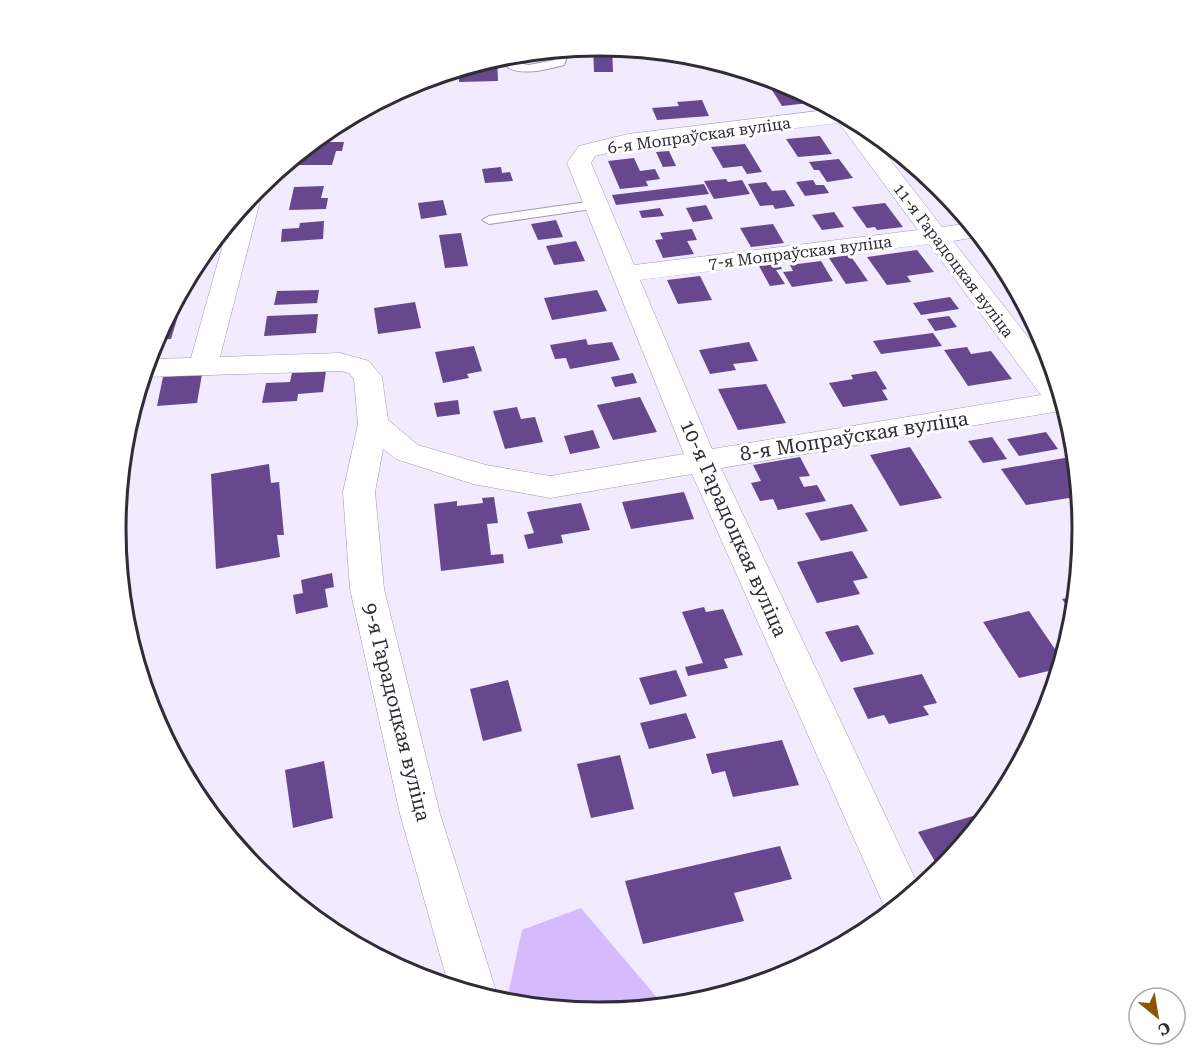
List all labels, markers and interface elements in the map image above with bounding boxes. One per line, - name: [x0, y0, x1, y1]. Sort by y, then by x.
- street label: 6-я Мопраўская вуліца: [606, 113, 792, 158]
- street label: 11-я Гарадоцкая вуліца: [889, 179, 1018, 341]
- street label: 7-я Мопраўская вуліца: [707, 232, 893, 273]
- street label: 8-я Мопраўская вуліца: [738, 406, 970, 466]
- street label: 10-я Гарадоцкая вуліца: [675, 416, 793, 640]
- street label: 9-я Гарадоцкая вуліца: [358, 600, 436, 824]
- north arrow: [1127, 986, 1187, 1046]
- text: С: [1155, 1018, 1174, 1040]

